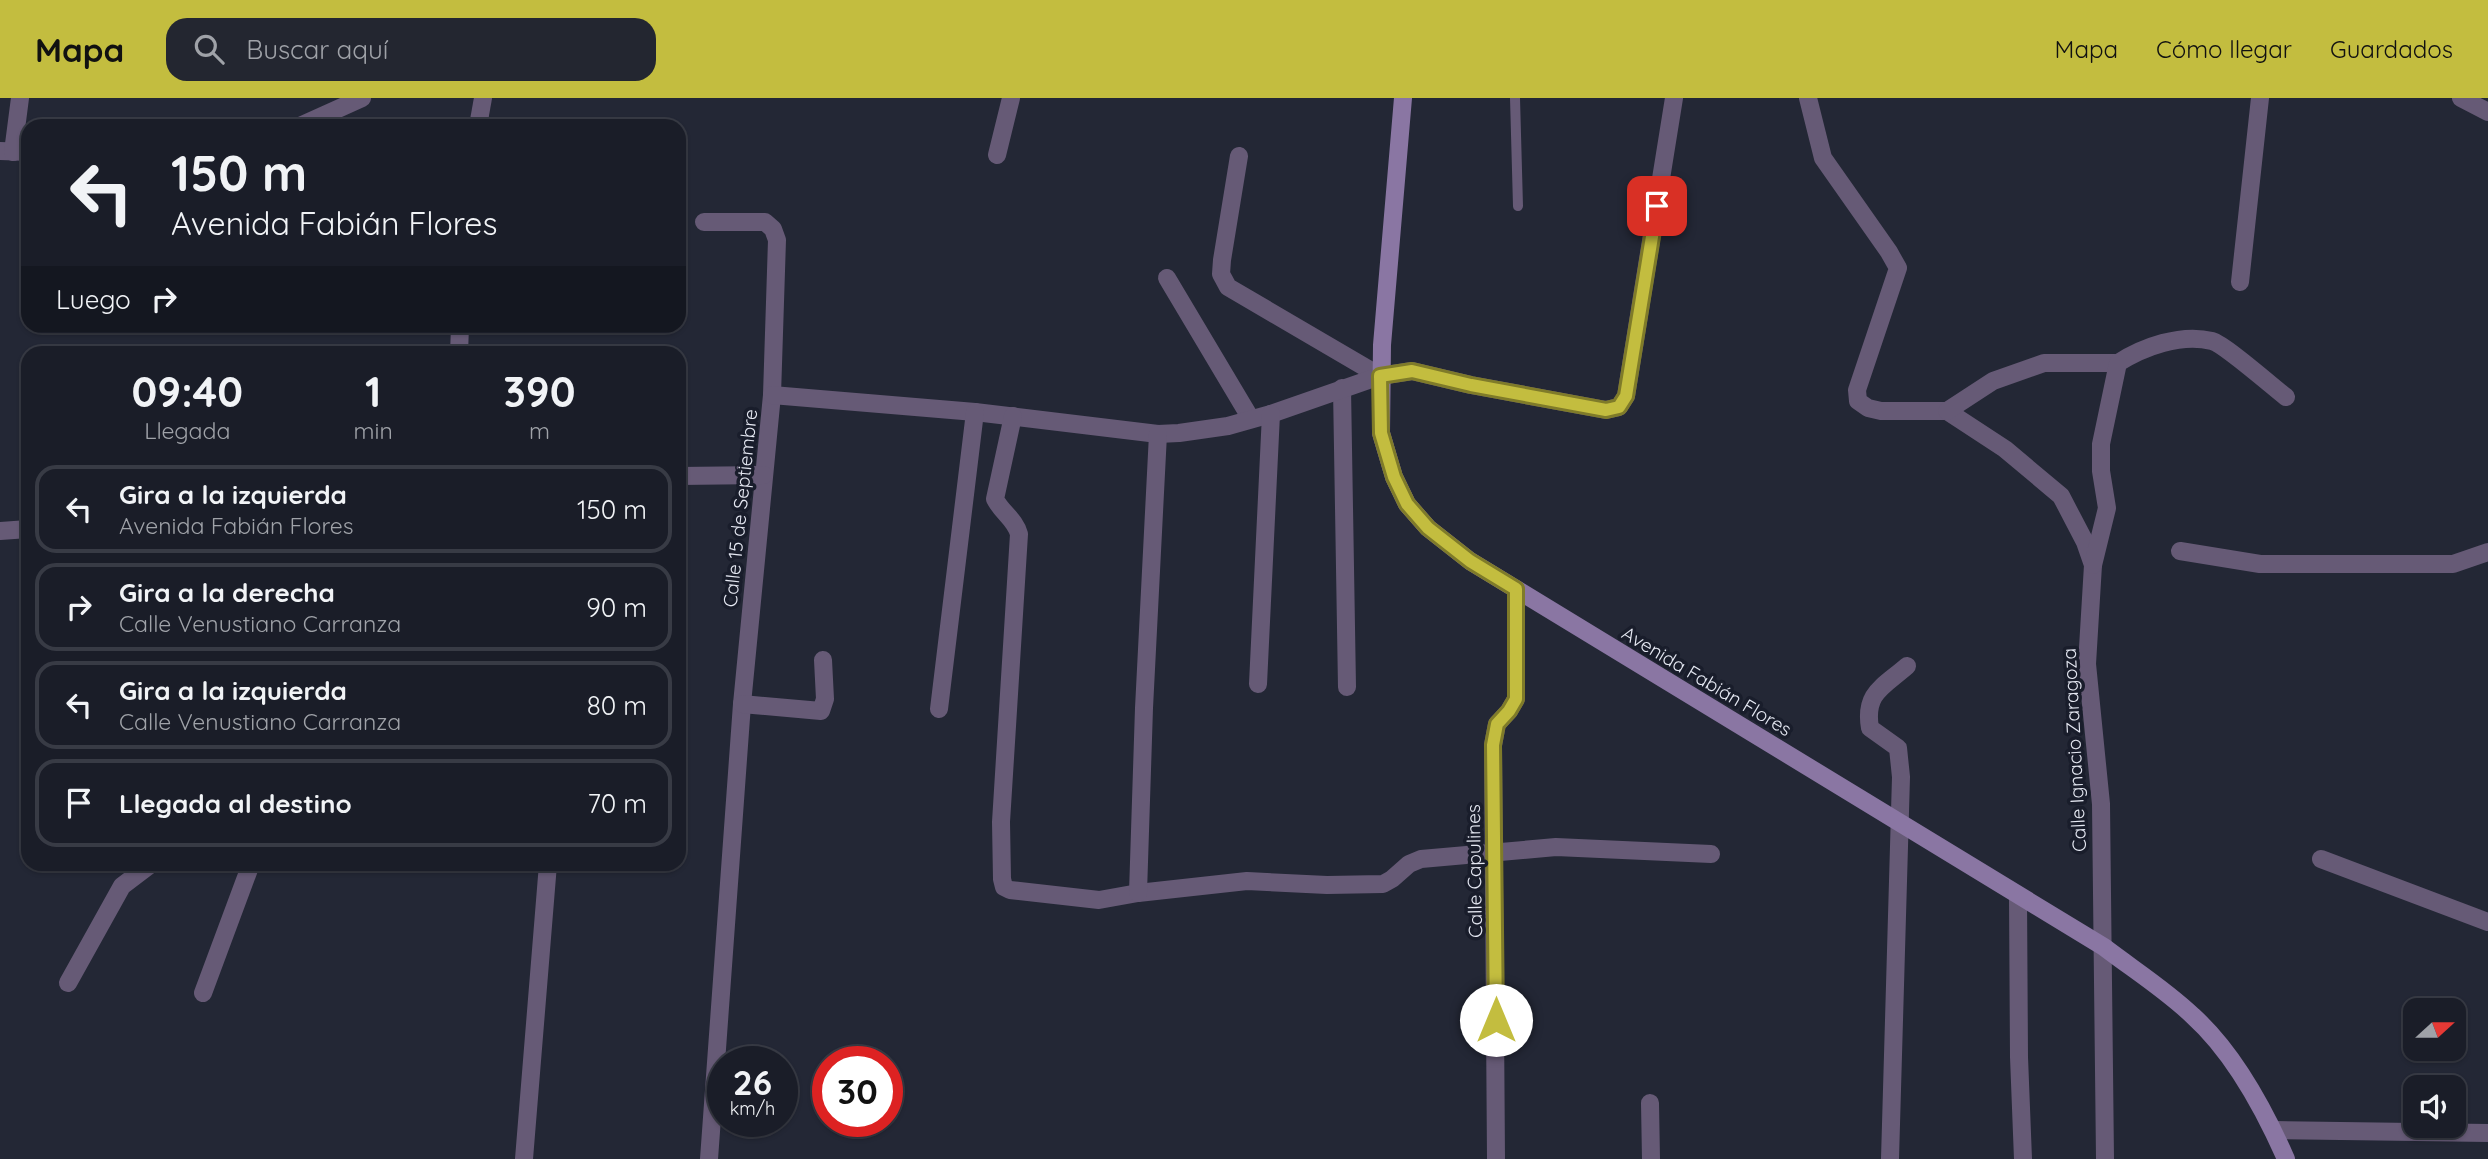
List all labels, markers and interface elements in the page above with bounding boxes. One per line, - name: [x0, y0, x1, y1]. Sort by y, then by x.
- search box: [166, 18, 656, 81]
- text: Mapa: [35, 29, 124, 70]
- icon: search: [190, 30, 228, 68]
- text: Buscar aquí: [246, 33, 388, 66]
- text: Mapa: [2055, 34, 2118, 64]
- text: Cómo llegar: [2156, 34, 2292, 64]
- text: Guardados: [2330, 34, 2453, 64]
- text: 150 m: [171, 142, 307, 203]
- icon: left: [56, 147, 147, 238]
- pin: [1627, 176, 1687, 236]
- icon: arrive: [1638, 187, 1676, 225]
- text: Avenida Fabián Flores: [171, 203, 497, 243]
- icon: right: [145, 280, 183, 318]
- text: Luego: [56, 283, 131, 316]
- text: 09:40: [131, 365, 243, 418]
- text: 1: [365, 365, 381, 418]
- text: 390: [503, 365, 575, 418]
- street label: Calle 15 de Septiembre: [718, 408, 762, 608]
- text: Llegada: [144, 416, 230, 445]
- text: min: [354, 416, 393, 445]
- text: m: [529, 416, 550, 445]
- text: Gira a la izquierda: [119, 478, 347, 511]
- icon: left: [60, 490, 98, 528]
- text: 150 m: [577, 493, 647, 526]
- text: Avenida Fabián Flores: [119, 511, 354, 540]
- text: Gira a la derecha: [119, 576, 335, 609]
- icon: right: [60, 588, 98, 626]
- text: 90 m: [586, 591, 647, 624]
- text: Calle Venustiano Carranza: [119, 609, 401, 638]
- street label: Avenida Fabián Flores: [1618, 621, 1796, 741]
- street label: Calle Ignacio Zaragoza: [2057, 648, 2091, 852]
- text: Gira a la izquierda: [119, 674, 347, 707]
- icon: left: [60, 686, 98, 724]
- text: 80 m: [587, 689, 647, 722]
- text: Calle Venustiano Carranza: [119, 707, 401, 736]
- icon: arrive: [60, 784, 98, 822]
- text: Llegada al destino: [119, 787, 352, 820]
- text: 70 m: [587, 787, 647, 820]
- street label: Calle Capulines: [1461, 804, 1487, 938]
- position arrow: [1459, 983, 1533, 1057]
- north arrow: [2403, 998, 2466, 1060]
- map controls: [2403, 998, 2466, 1138]
- speed limit sign: 30: [812, 1046, 903, 1137]
- text: 26: [733, 1060, 772, 1104]
- button: sound: [2403, 1075, 2466, 1138]
- text: km/h: [730, 1097, 775, 1120]

